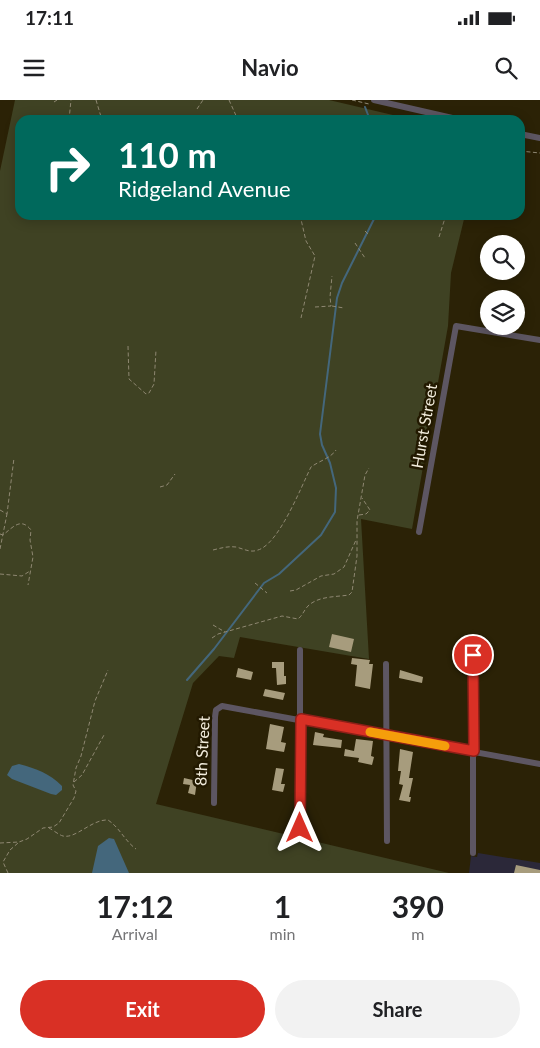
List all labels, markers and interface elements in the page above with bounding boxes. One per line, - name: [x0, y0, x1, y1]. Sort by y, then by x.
- text: 17:11: [25, 6, 74, 29]
- icon: menu: [20, 54, 48, 82]
- text: Navio: [241, 54, 299, 81]
- icon: search: [492, 54, 520, 82]
- text: 110 m: [118, 133, 217, 175]
- icon: right: [35, 135, 100, 200]
- text: Ridgeland Avenue: [118, 175, 291, 202]
- map controls: [480, 235, 525, 335]
- button: search: [480, 235, 525, 280]
- button: layers: [480, 290, 525, 335]
- street label: Hurst Street: [407, 382, 440, 470]
- pin: [452, 634, 494, 676]
- icon: arrive: [459, 641, 487, 669]
- street label: 8th Street: [190, 715, 213, 787]
- position arrow: [273, 801, 325, 853]
- text: 17:12: [96, 888, 173, 924]
- text: 1: [274, 888, 291, 924]
- text: 390: [392, 888, 444, 924]
- text: Arrival: [112, 924, 158, 943]
- text: min: [270, 924, 296, 943]
- text: m: [411, 924, 424, 943]
- button: Exit: [20, 980, 265, 1038]
- button: Share: [275, 980, 520, 1038]

